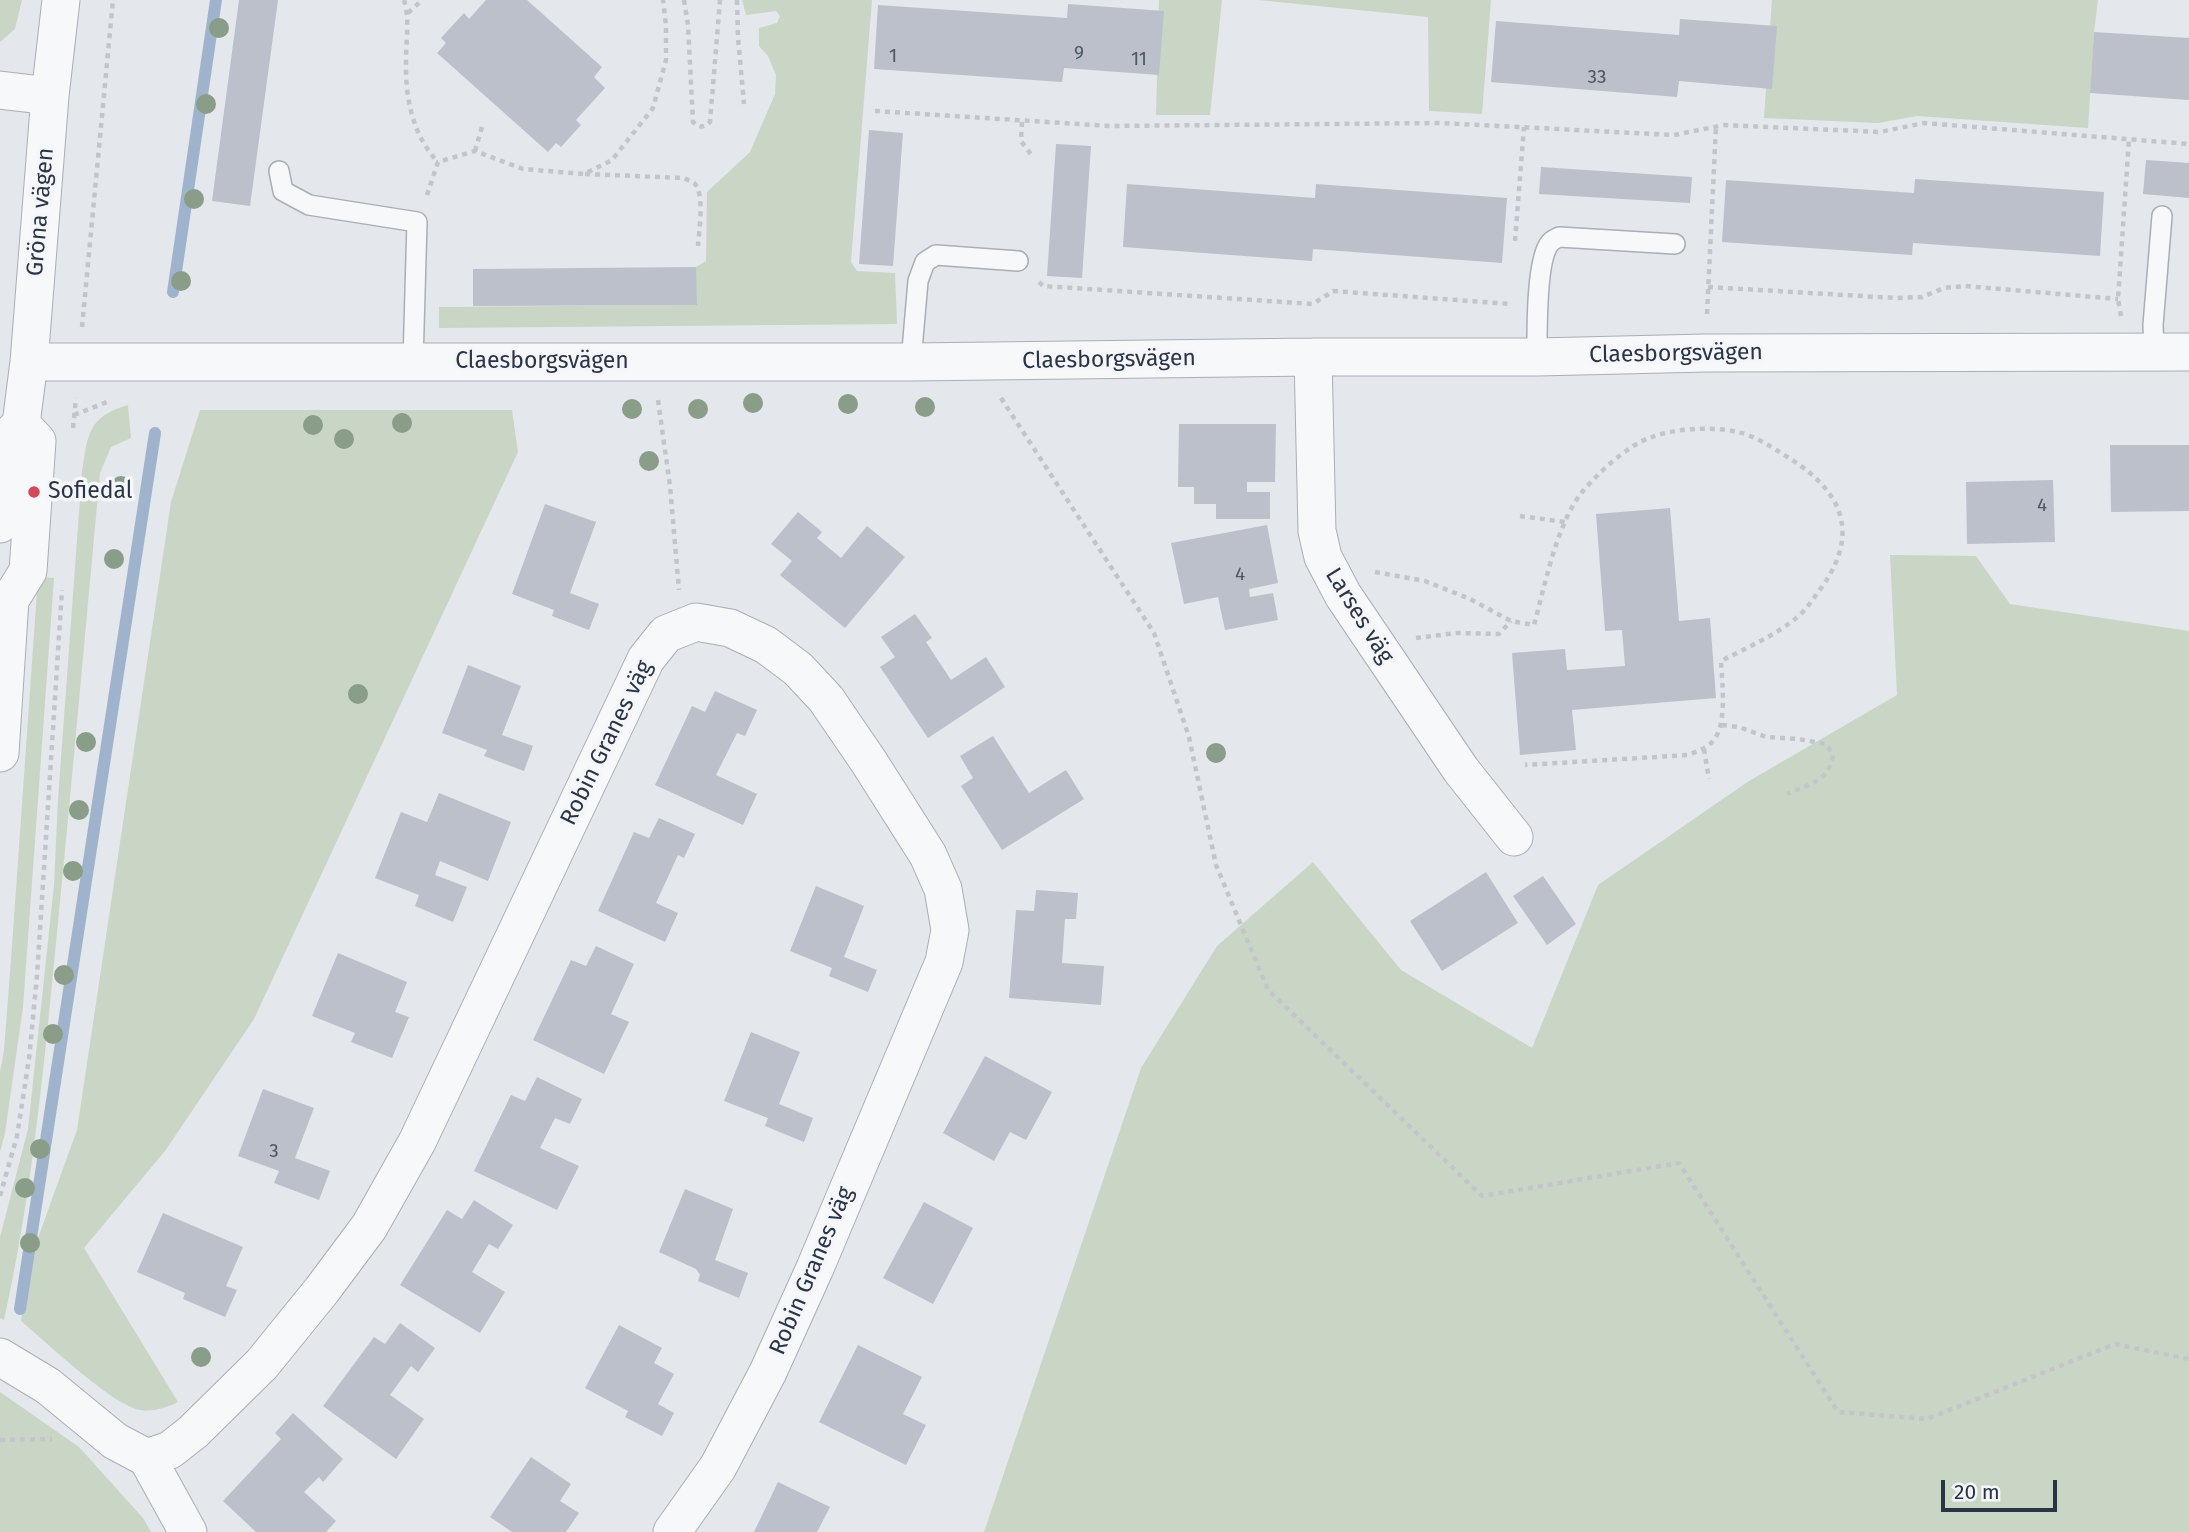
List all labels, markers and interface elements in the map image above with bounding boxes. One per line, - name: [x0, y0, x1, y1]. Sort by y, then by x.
- house number: 9: [1074, 43, 1084, 65]
- house number: 1: [889, 46, 897, 68]
- house number: 11: [1131, 49, 1147, 71]
- house number: 33: [1588, 67, 1606, 89]
- street label: Gröna vägen: [22, 147, 60, 277]
- street label: Claesborgsvägen: [1589, 339, 1763, 369]
- street label: Claesborgsvägen: [1022, 345, 1196, 375]
- street label: Claesborgsvägen: [455, 348, 629, 376]
- place label: Sofiedal: [48, 478, 133, 506]
- marker: Sofiedal: [26, 484, 42, 500]
- house number: 4: [2037, 495, 2047, 517]
- street label: Larses väg: [1319, 563, 1399, 669]
- house number: 4: [1235, 564, 1245, 586]
- street label: Robin Granes väg: [555, 656, 659, 830]
- house number: 3: [269, 1141, 279, 1163]
- street label: Robin Granes väg: [764, 1183, 860, 1359]
- scale bar: [1944, 1466, 2060, 1510]
- text: 20 m: [1954, 1479, 2000, 1505]

